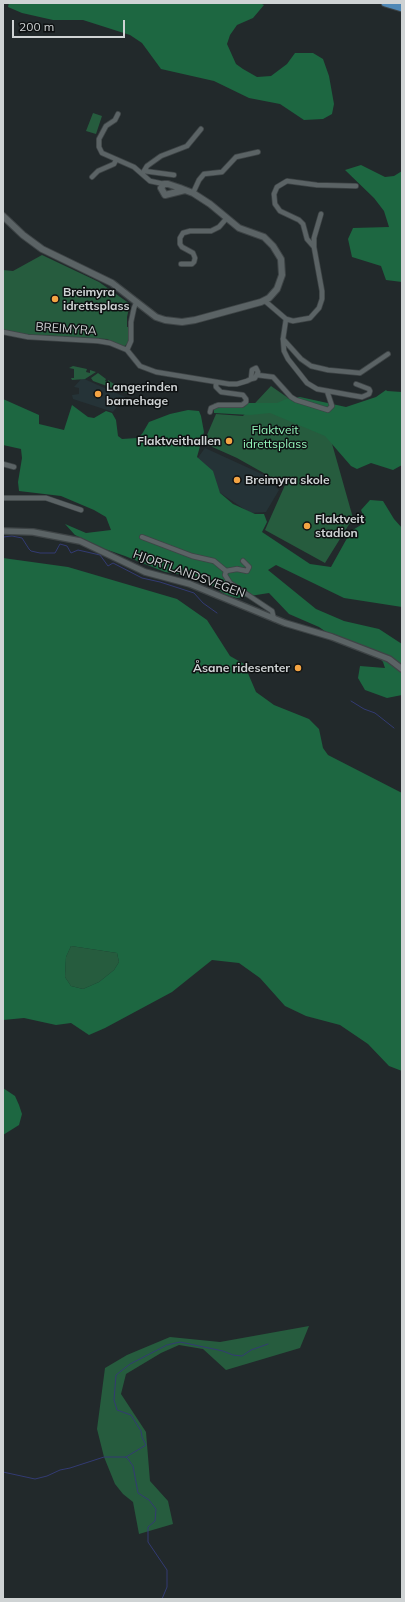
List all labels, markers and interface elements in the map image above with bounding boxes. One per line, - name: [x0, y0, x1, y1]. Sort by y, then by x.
- scale bar: [14, 12, 127, 38]
- text: 200 m: [19, 19, 54, 34]
- place label: Breimyra idrettsplass: [63, 285, 130, 313]
- marker: Breimyra idrettsplass: [50, 294, 60, 304]
- street label: BREIMYRA: [35, 320, 97, 338]
- place label: Langerinden barnehage: [106, 380, 178, 408]
- marker: Langerinden barnehage: [93, 389, 103, 399]
- park label: Flaktveit idrettsplass: [243, 423, 307, 451]
- place label: Flaktveithallen: [137, 434, 221, 448]
- marker: Flaktveithallen: [224, 436, 234, 446]
- place label: Breimyra skole: [245, 473, 330, 487]
- marker: Breimyra skole: [232, 475, 242, 485]
- place label: Flaktveit stadion: [315, 512, 364, 540]
- marker: Flaktveit stadion: [302, 521, 312, 531]
- street label: HJORTLANDSVEGEN: [131, 547, 247, 601]
- place label: Åsane ridesenter: [193, 661, 290, 675]
- marker: Åsane ridesenter: [293, 663, 303, 673]

